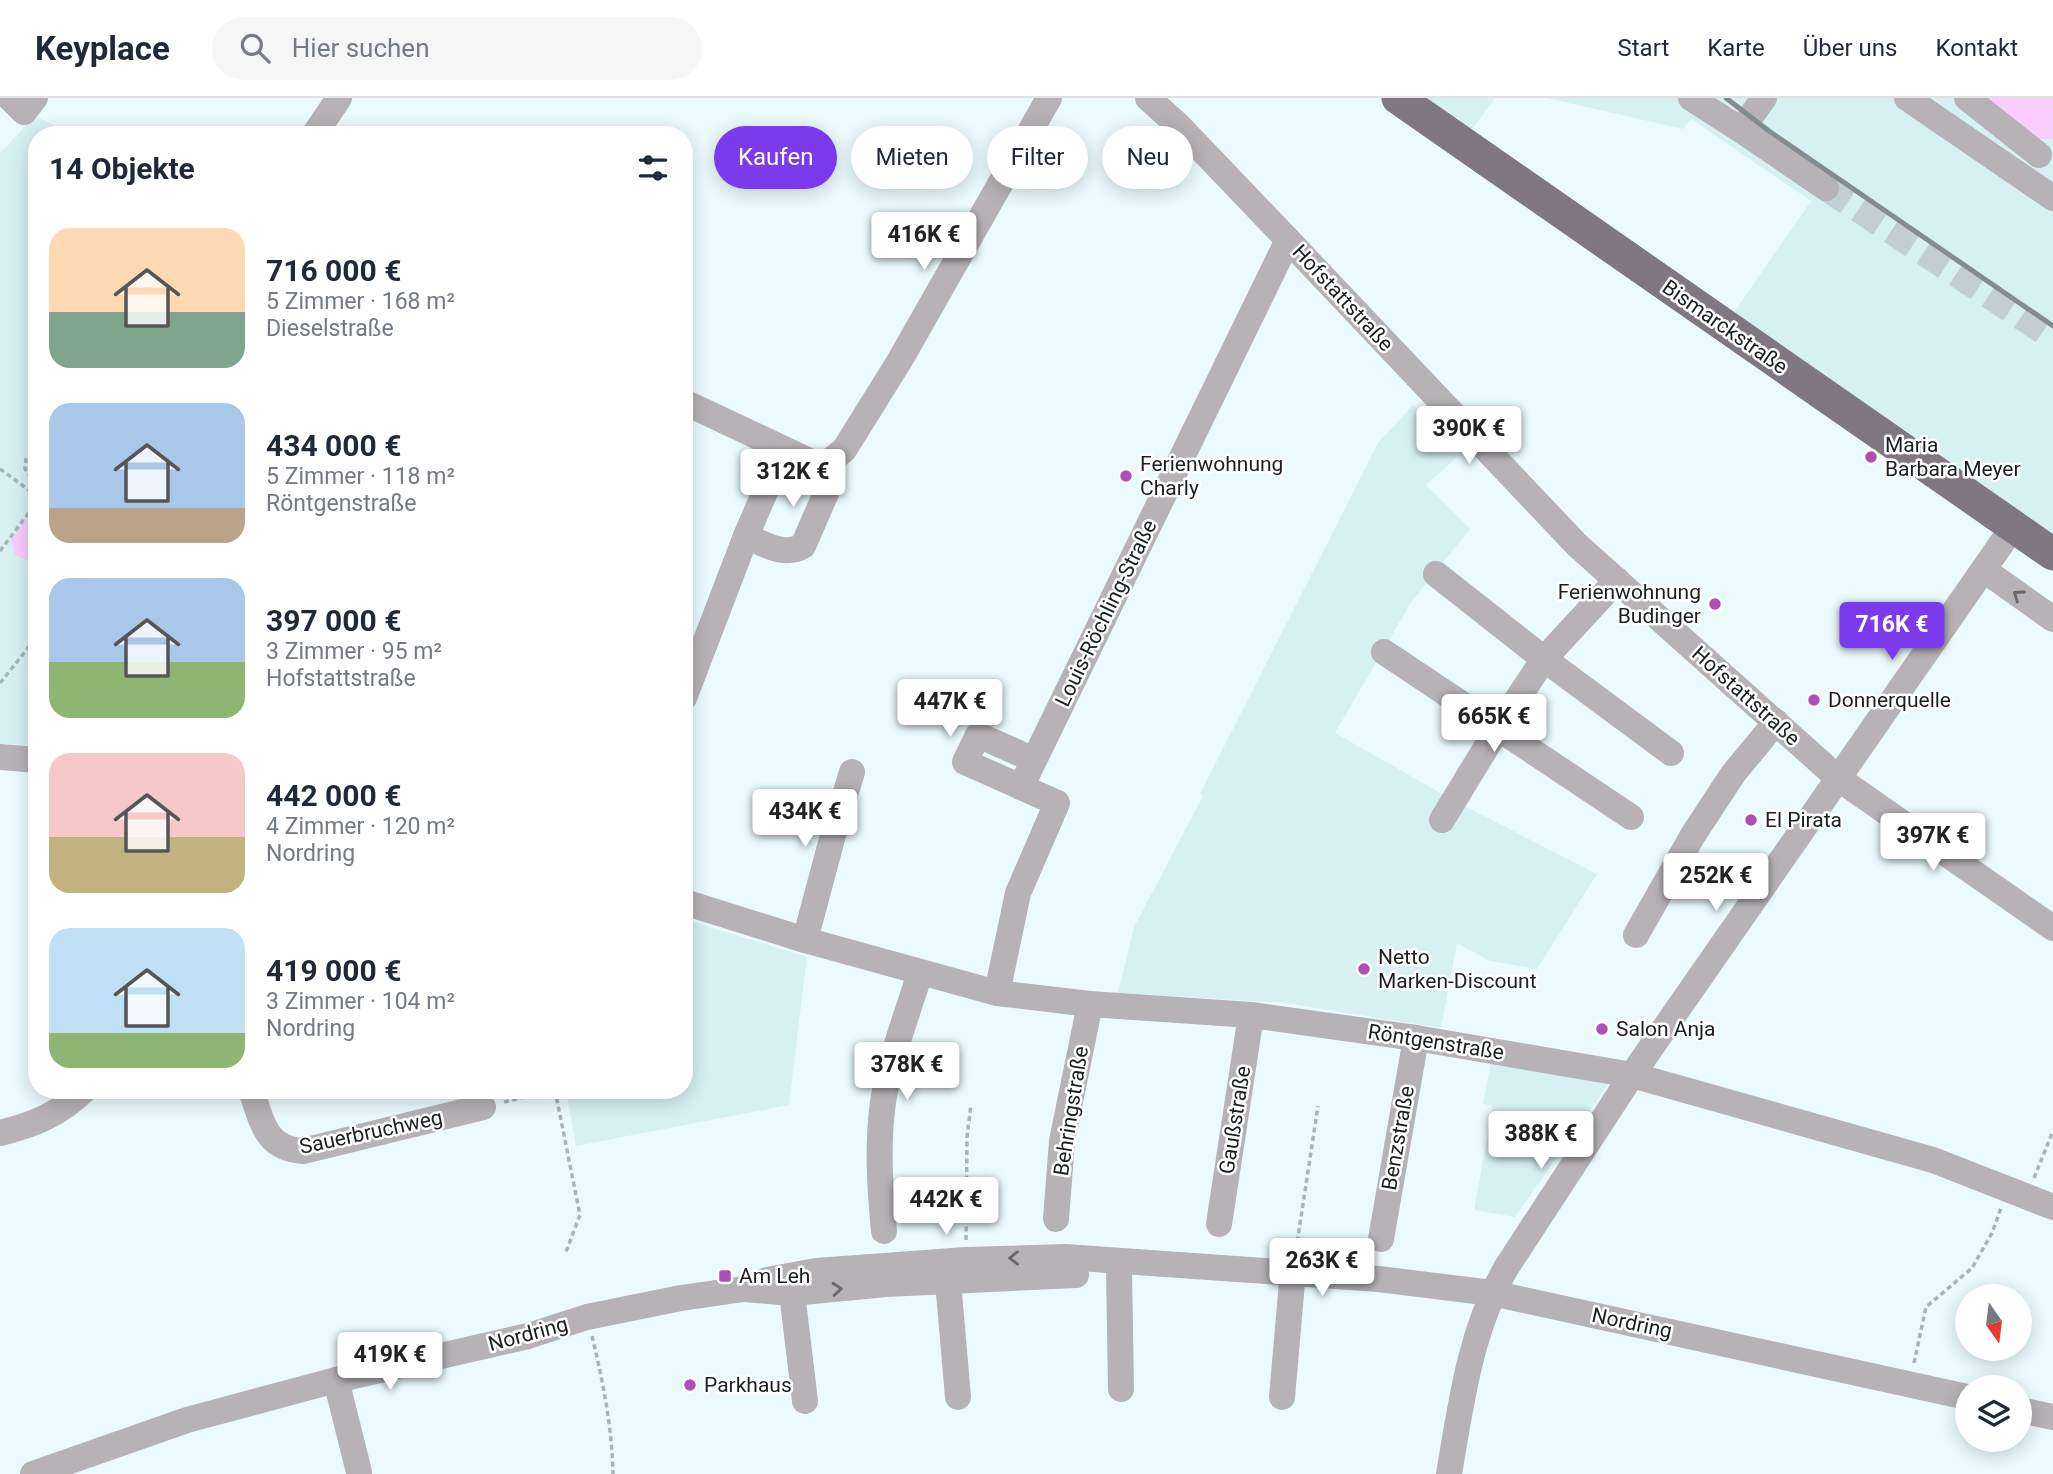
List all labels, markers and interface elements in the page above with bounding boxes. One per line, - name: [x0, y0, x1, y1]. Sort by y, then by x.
- search box: [212, 17, 702, 80]
- text: Keyplace: [35, 29, 170, 68]
- icon: search: [236, 29, 274, 67]
- text: Hier suchen: [292, 33, 430, 63]
- text: Start: [1618, 34, 1669, 62]
- text: Karte: [1707, 34, 1765, 62]
- text: Über uns: [1803, 34, 1897, 62]
- text: Kontakt: [1935, 34, 2018, 62]
- chip: Kaufen: [714, 126, 837, 189]
- chip: Mieten: [851, 126, 973, 189]
- chip: Filter: [987, 126, 1088, 189]
- chip: Neu: [1102, 126, 1193, 189]
- icon: filters: [634, 149, 672, 187]
- text: 14 Objekte: [49, 151, 195, 186]
- pin: 416K €: [867, 212, 981, 272]
- text: 416K €: [887, 221, 961, 248]
- street label: Hofstattstraße: [1288, 240, 1398, 356]
- text: 716 000 €: [266, 253, 401, 288]
- icon: home: [105, 256, 189, 340]
- street label: Bismarckstraße: [1658, 275, 1792, 379]
- text: 5 Zimmer · 168 m²: [266, 288, 455, 315]
- text: Dieselstraße: [266, 315, 394, 342]
- pin: 390K €: [1412, 406, 1526, 466]
- text: 390K €: [1432, 415, 1506, 442]
- text: 434 000 €: [266, 428, 401, 463]
- icon: home: [105, 431, 189, 515]
- place label: Maria Barbara Meyer: [1885, 433, 2021, 481]
- marker: Maria Barbara Meyer: [1863, 449, 1879, 465]
- pin: 312K €: [736, 450, 850, 509]
- place label: Ferienwohnung Charly: [1140, 452, 1283, 500]
- text: 312K €: [756, 458, 830, 485]
- text: 5 Zimmer · 118 m²: [266, 463, 455, 490]
- marker: Ferienwohnung Charly: [1118, 468, 1134, 484]
- text: Röntgenstraße: [266, 490, 416, 517]
- street label: Louis-Röchling-Straße: [1050, 516, 1162, 710]
- place label: Ferienwohnung Budinger: [1558, 580, 1701, 628]
- one-way arrow: [2013, 591, 2026, 603]
- marker: Ferienwohnung Budinger: [1707, 596, 1723, 612]
- pin: 716K €: [1835, 602, 1949, 662]
- text: 397 000 €: [266, 603, 401, 638]
- icon: home: [105, 606, 189, 690]
- text: 716K €: [1855, 611, 1929, 638]
- text: 3 Zimmer · 95 m²: [266, 638, 442, 665]
- street label: Hofstattstraße: [1687, 641, 1805, 751]
- text: Hofstattstraße: [266, 665, 416, 692]
- pin: 447K €: [893, 680, 1007, 739]
- text: 447K €: [913, 688, 987, 715]
- place label: Donnerquelle: [1828, 688, 1951, 712]
- marker: Donnerquelle: [1806, 692, 1822, 708]
- pin: 665K €: [1437, 694, 1551, 754]
- text: 665K €: [1457, 703, 1531, 730]
- text: 442 000 €: [266, 778, 401, 813]
- icon: home: [105, 781, 189, 865]
- pin: 434K €: [748, 790, 862, 849]
- text: 434K €: [768, 798, 842, 825]
- place label: El Pirata: [1765, 808, 1842, 832]
- marker: El Pirata: [1743, 812, 1759, 828]
- text: 4 Zimmer · 120 m²: [266, 813, 455, 840]
- pin: 397K €: [1876, 814, 1990, 873]
- text: 397K €: [1896, 822, 1970, 849]
- text: Nordring: [266, 840, 355, 867]
- pin: 252K €: [1659, 854, 1773, 913]
- text: 252K €: [1679, 862, 1753, 889]
- place label: Netto Marken-Discount: [1378, 945, 1537, 993]
- text: 419 000 €: [266, 953, 401, 988]
- icon: home: [105, 956, 189, 1040]
- marker: Netto Marken-Discount: [1356, 961, 1372, 977]
- text: 3 Zimmer · 104 m²: [266, 988, 455, 1015]
- text: Nordring: [266, 1015, 355, 1042]
- place label: Salon Anja: [1616, 1017, 1716, 1041]
- street label: Röntgenstraße: [1366, 1019, 1506, 1065]
- marker: Salon Anja: [1594, 1021, 1610, 1037]
- pin: 378K €: [850, 1042, 964, 1102]
- street label: Behringstraße: [1049, 1044, 1093, 1178]
- text: 378K €: [870, 1051, 944, 1078]
- street label: Gaußstraße: [1215, 1064, 1255, 1176]
- street label: Benzstraße: [1377, 1084, 1419, 1192]
- street label: Sauerbruchweg: [297, 1105, 445, 1159]
- pin: 388K €: [1484, 1112, 1598, 1171]
- text: 388K €: [1504, 1120, 1578, 1147]
- pin: 442K €: [889, 1178, 1003, 1237]
- text: 442K €: [909, 1186, 983, 1213]
- pin: 263K €: [1265, 1238, 1379, 1298]
- text: 263K €: [1285, 1247, 1359, 1274]
- one-way arrow: [1009, 1251, 1020, 1266]
- place label: Am Leh: [739, 1264, 810, 1288]
- marker: Am Leh: [717, 1268, 733, 1284]
- one-way arrow: [831, 1282, 842, 1297]
- north arrow: [1955, 1284, 2032, 1362]
- map controls: [1955, 1284, 2032, 1452]
- street label: Nordring: [1590, 1303, 1674, 1343]
- street label: Nordring: [486, 1312, 570, 1356]
- pin: 419K €: [333, 1332, 447, 1392]
- text: 419K €: [353, 1341, 427, 1368]
- place label: Parkhaus: [704, 1373, 792, 1397]
- button: layers: [1955, 1375, 2032, 1452]
- marker: Parkhaus: [682, 1377, 698, 1393]

